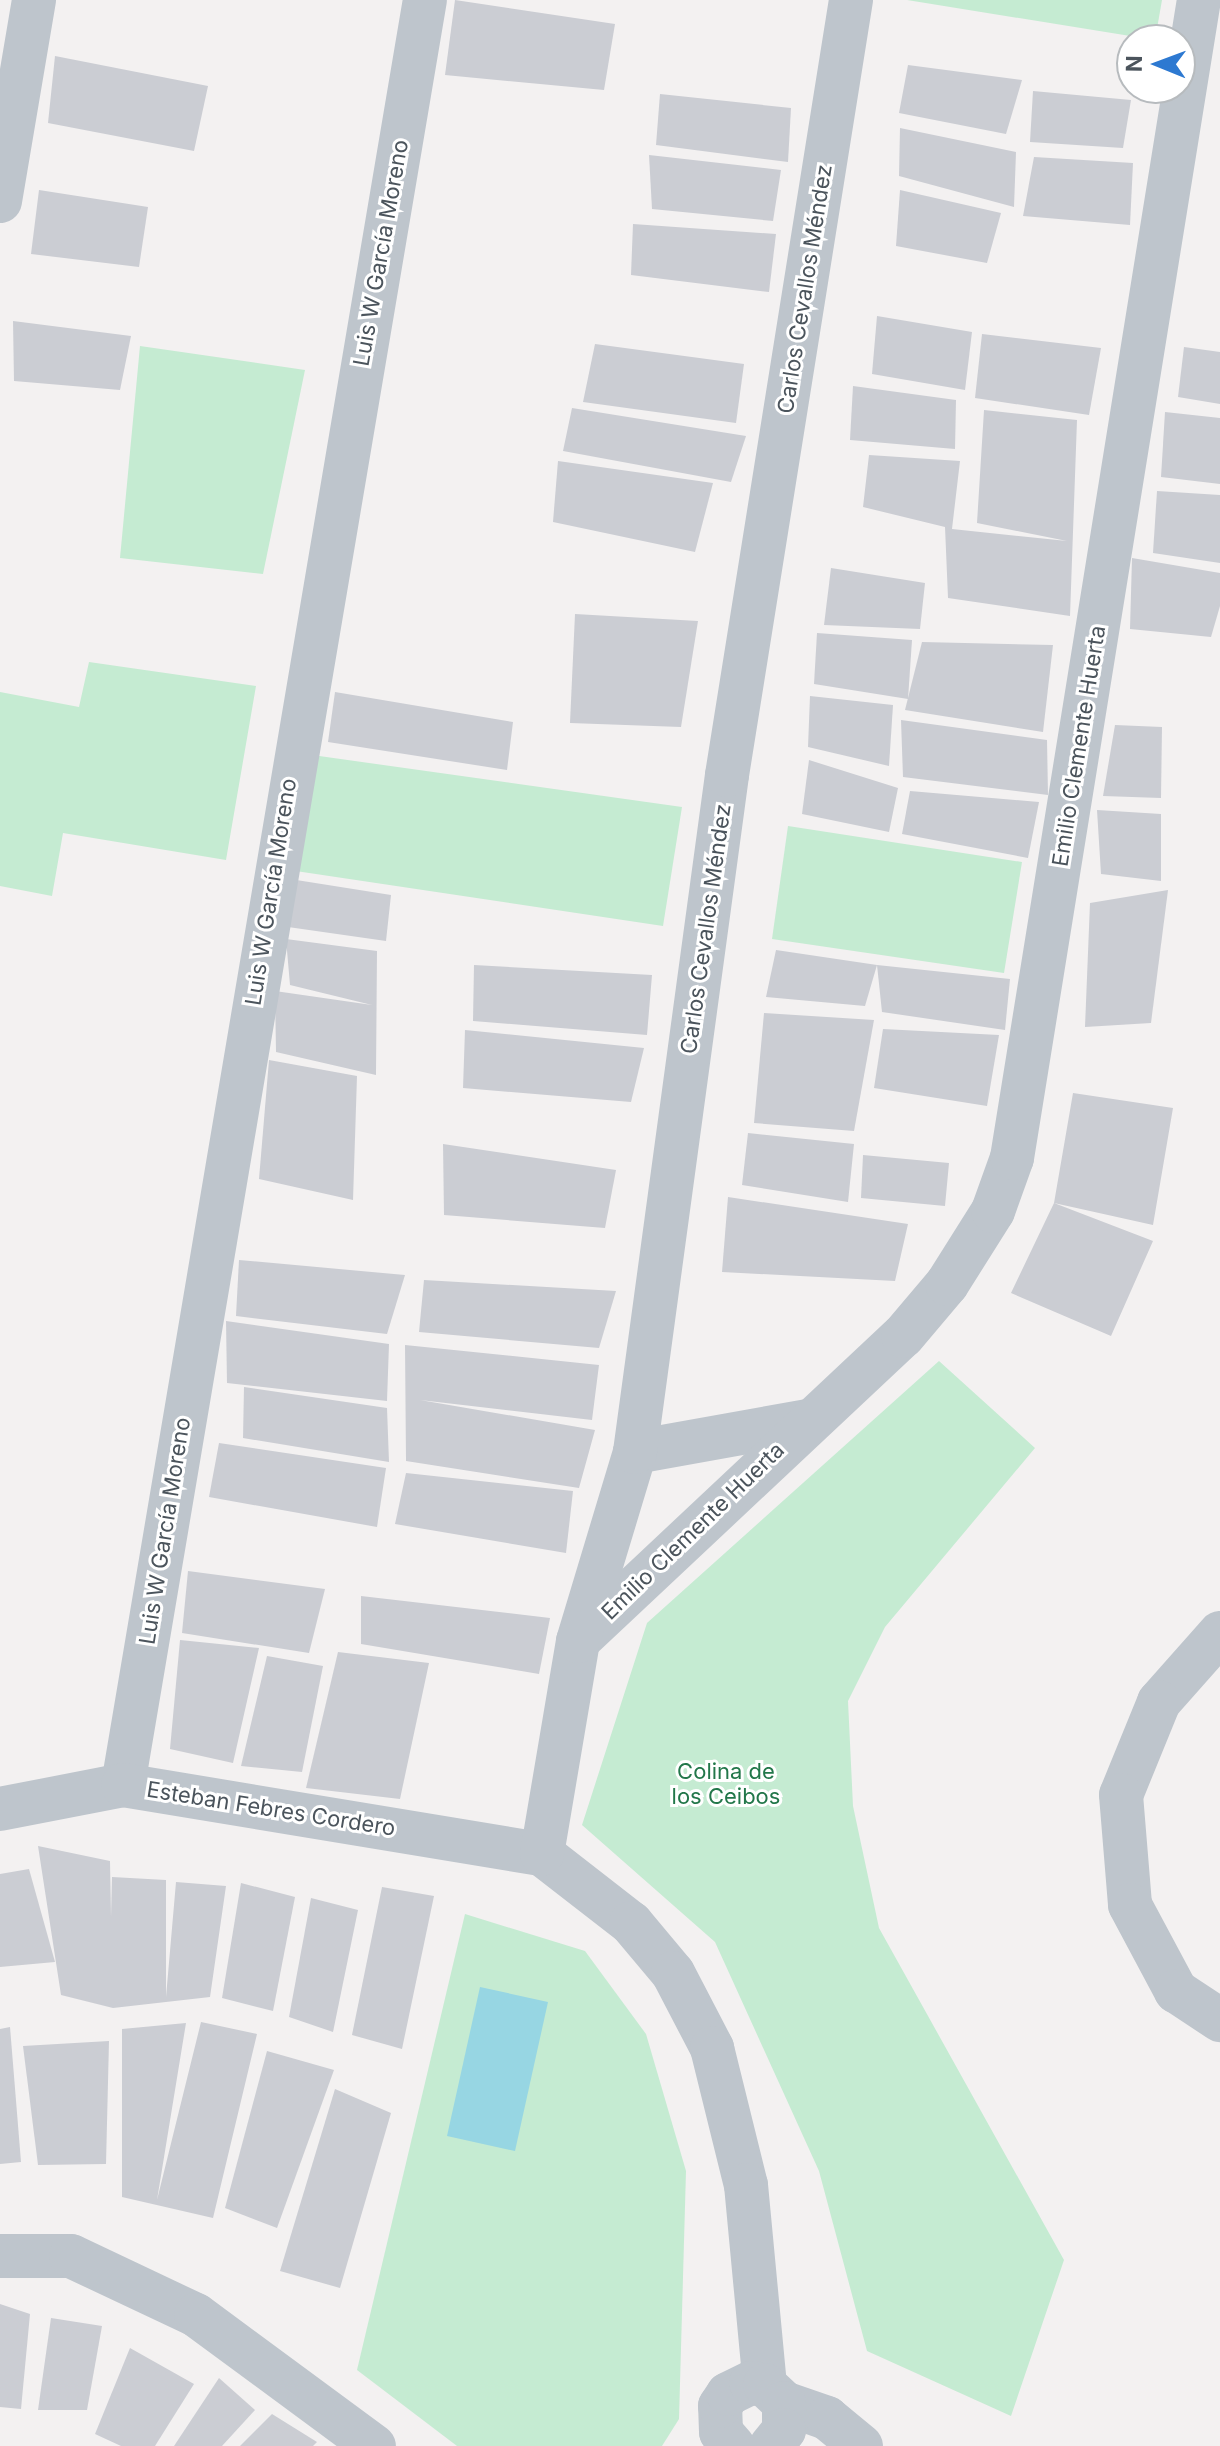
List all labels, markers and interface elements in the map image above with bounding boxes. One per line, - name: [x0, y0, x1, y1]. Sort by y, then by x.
- north arrow: [1116, 24, 1196, 104]
- text: N: [1121, 55, 1147, 72]
- street label: Luis W García Moreno: [348, 138, 414, 368]
- street label: Carlos Cevallos Méndez: [772, 163, 838, 415]
- street label: Emilio Clemente Huerta: [1047, 624, 1111, 868]
- street label: Luis W García Moreno: [240, 777, 302, 1007]
- street label: Carlos Cevallos Méndez: [675, 802, 737, 1056]
- street label: Luis W García Moreno: [134, 1416, 196, 1646]
- street label: Emilio Clemente Huerta: [596, 1437, 790, 1625]
- park label: Colina de los Ceibos: [672, 1758, 780, 1810]
- street label: Esteban Febres Cordero: [145, 1776, 397, 1842]

